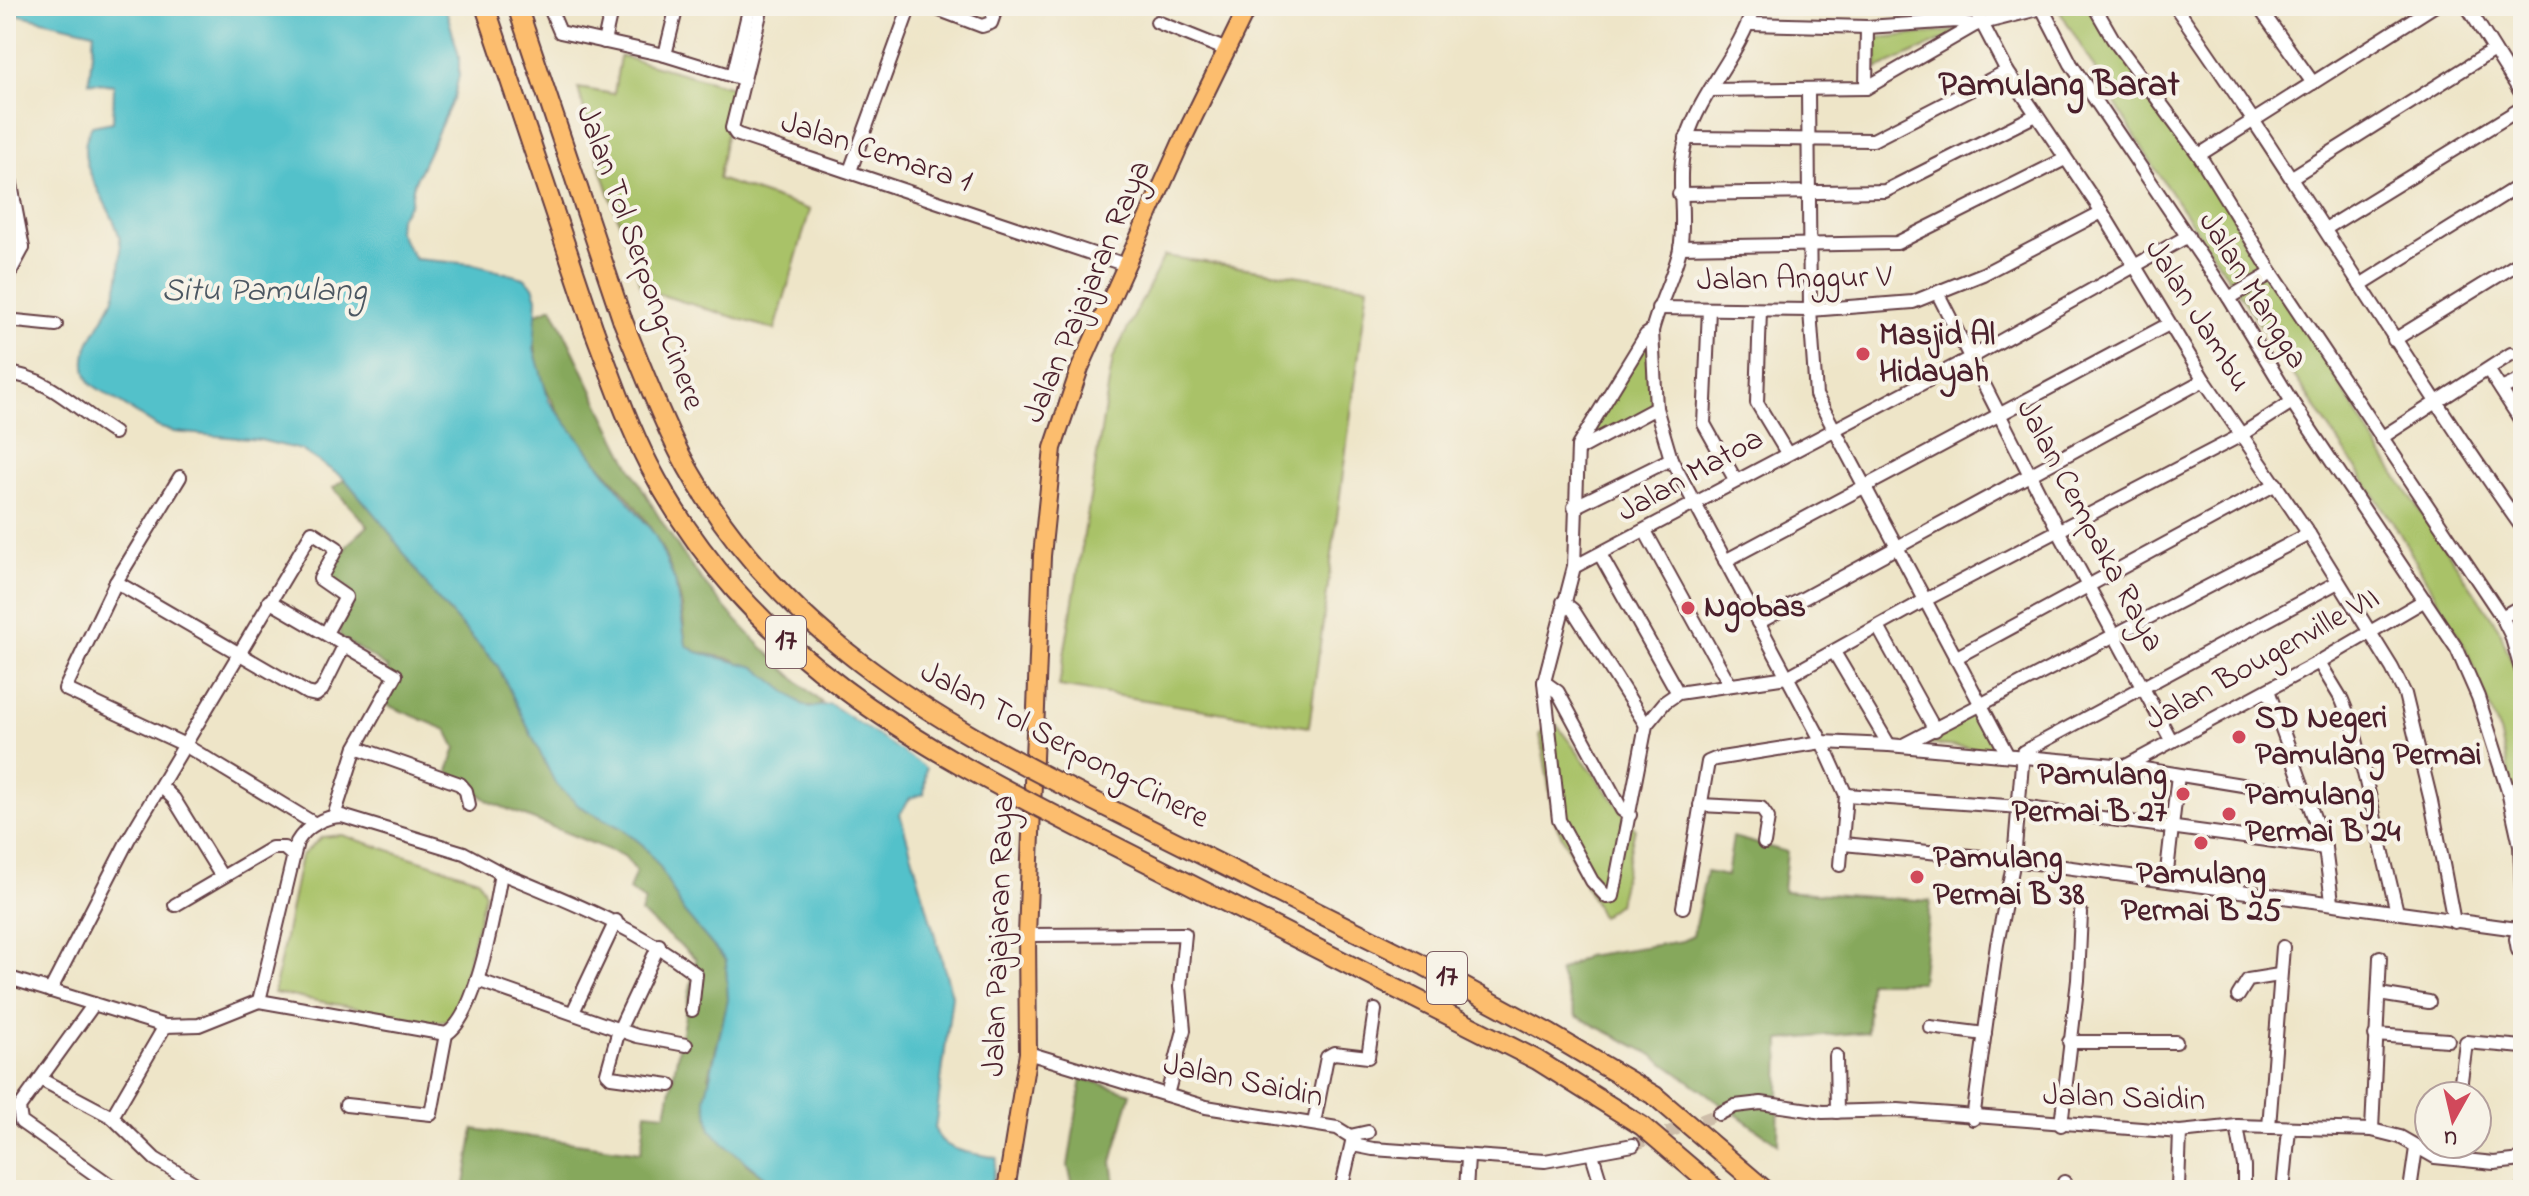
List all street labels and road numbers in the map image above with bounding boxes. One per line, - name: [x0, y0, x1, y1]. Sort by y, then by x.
- street label: Jalan Tol Serpong–Cinere: [562, 99, 716, 418]
- street label: Jalan Cemara 1: [774, 100, 978, 206]
- street label: Jalan Pajajaran Raya: [1011, 153, 1165, 431]
- street label: Jalan Mangga: [2185, 203, 2319, 379]
- street label: Jalan Jambu: [2131, 231, 2263, 401]
- street label: Jalan Anggur V: [1696, 255, 1893, 305]
- street label: Jalan Cempaka Raya: [2002, 391, 2176, 661]
- street label: Jalan Matoa: [1609, 416, 1773, 536]
- street label: Jalan Bougenville VII: [2137, 576, 2389, 744]
- road number: 17: [766, 616, 806, 668]
- street label: Jalan Tol Serpong–Cinere: [911, 650, 1217, 842]
- street label: Jalan Pajajaran Raya: [972, 794, 1028, 1078]
- road number: 17: [1427, 952, 1467, 1004]
- street label: Jalan Saidin: [1159, 1042, 1327, 1122]
- street label: Jalan Saidin: [2042, 1073, 2206, 1125]

